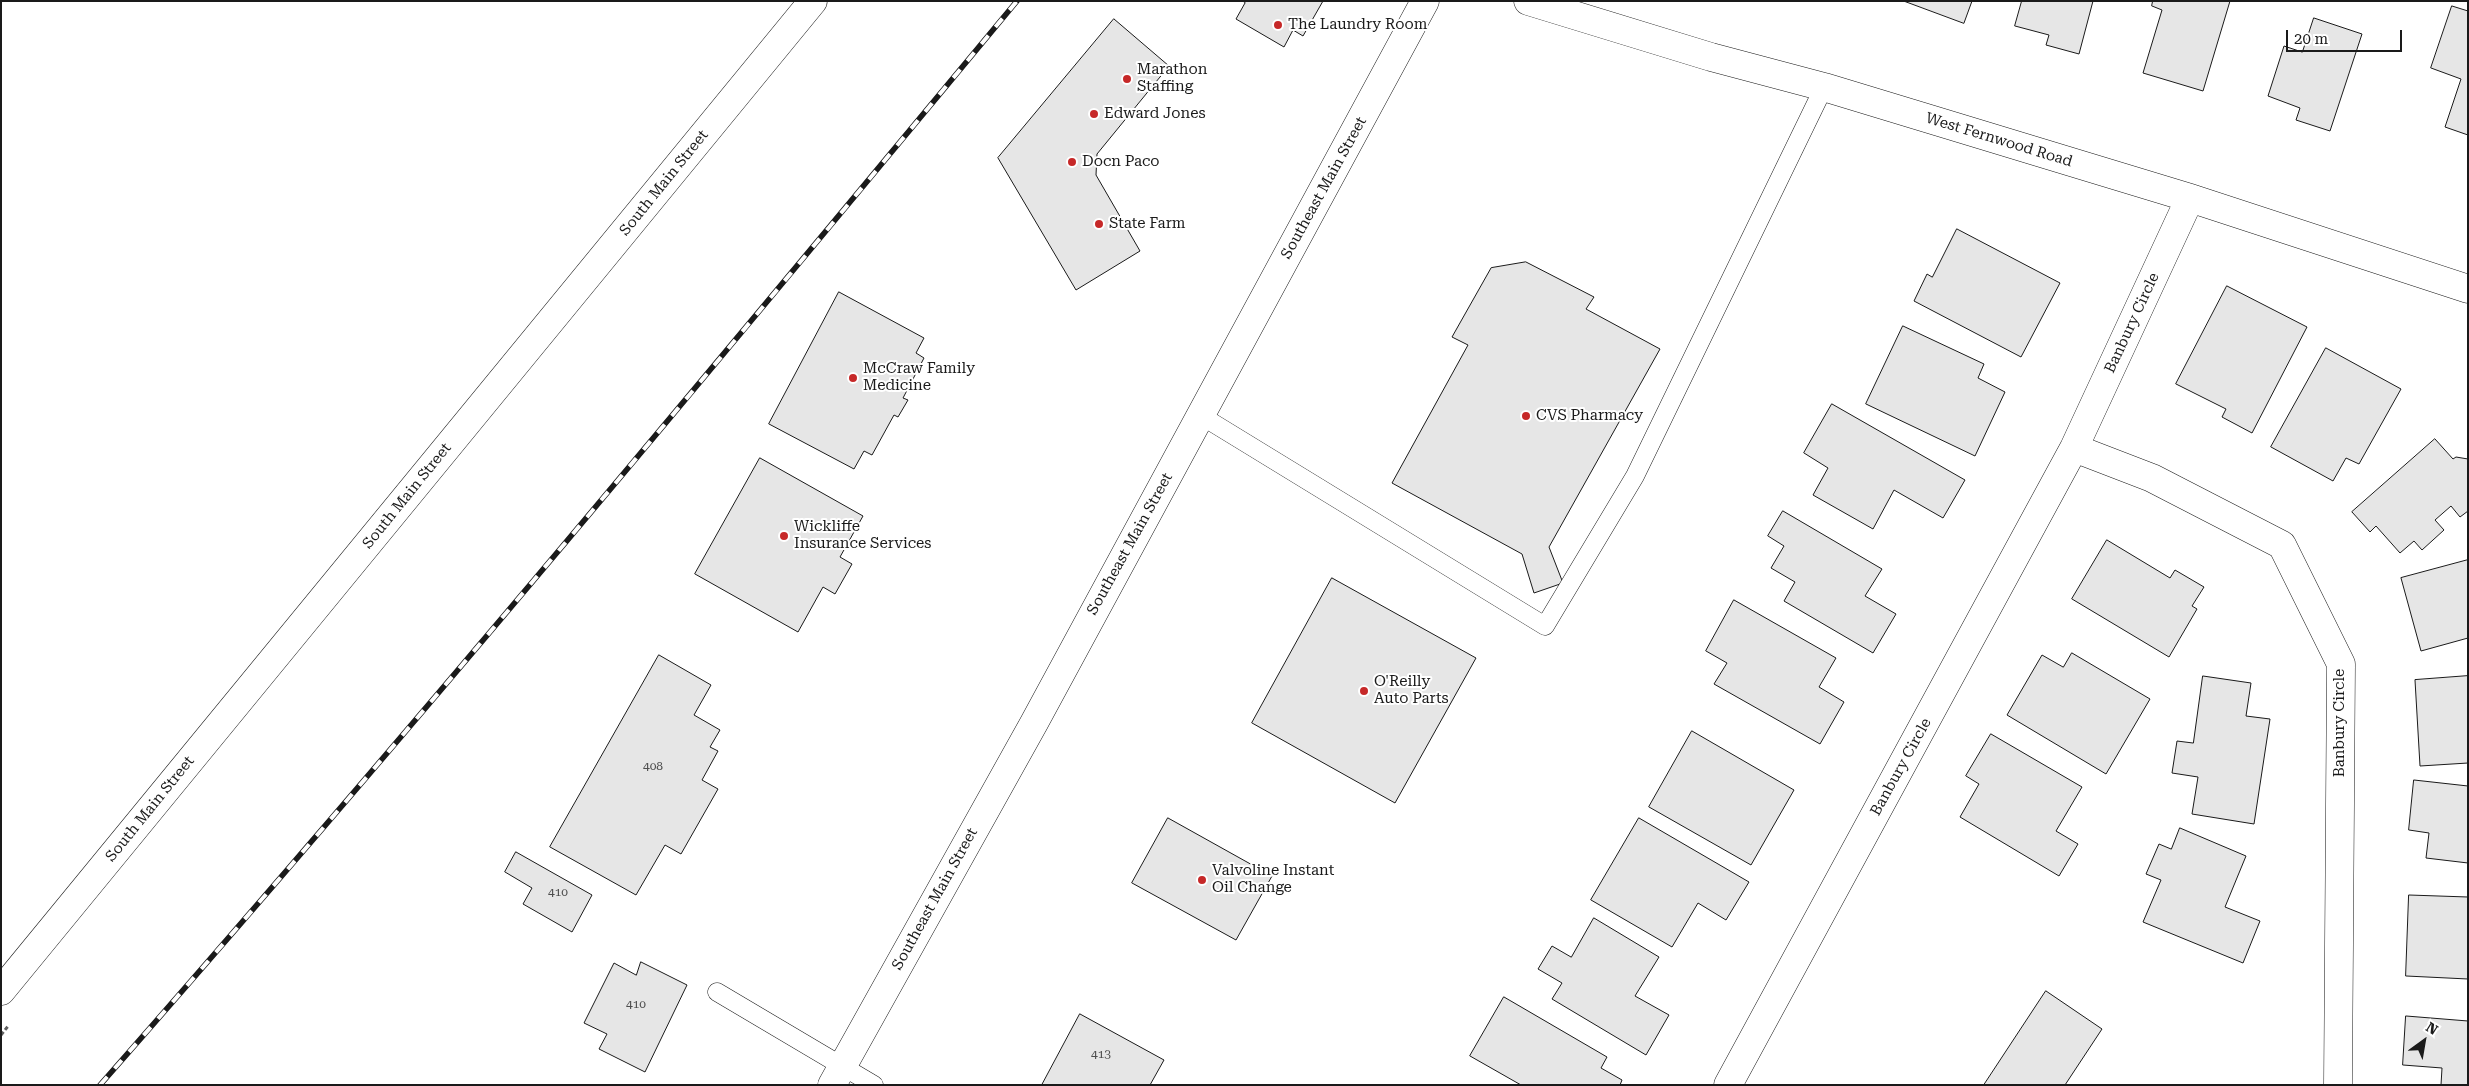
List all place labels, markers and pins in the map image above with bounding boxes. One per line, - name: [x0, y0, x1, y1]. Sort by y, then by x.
- place label: The Laundry Room: [1288, 16, 1427, 34]
- marker: The Laundry Room: [1272, 19, 1284, 31]
- place label: Marathon Staffing: [1137, 61, 1207, 96]
- marker: Marathon Staffing: [1121, 73, 1133, 85]
- place label: Edward Jones: [1104, 105, 1206, 123]
- marker: Edward Jones: [1088, 108, 1100, 120]
- place label: Docn Paco: [1082, 153, 1160, 171]
- marker: Docn Paco: [1066, 156, 1078, 168]
- place label: State Farm: [1109, 215, 1185, 233]
- marker: State Farm: [1093, 218, 1105, 230]
- place label: McCraw Family Medicine: [863, 360, 975, 395]
- marker: McCraw Family Medicine: [847, 372, 859, 384]
- place label: CVS Pharmacy: [1536, 407, 1643, 425]
- marker: CVS Pharmacy: [1520, 410, 1532, 422]
- place label: Wickliffe Insurance Services: [794, 518, 931, 553]
- marker: Wickliffe Insurance Services: [778, 530, 790, 542]
- place label: O'Reilly Auto Parts: [1374, 673, 1449, 708]
- marker: O'Reilly Auto Parts: [1358, 685, 1370, 697]
- place label: Valvoline Instant Oil Change: [1212, 862, 1334, 897]
- marker: Valvoline Instant Oil Change: [1196, 874, 1208, 886]

